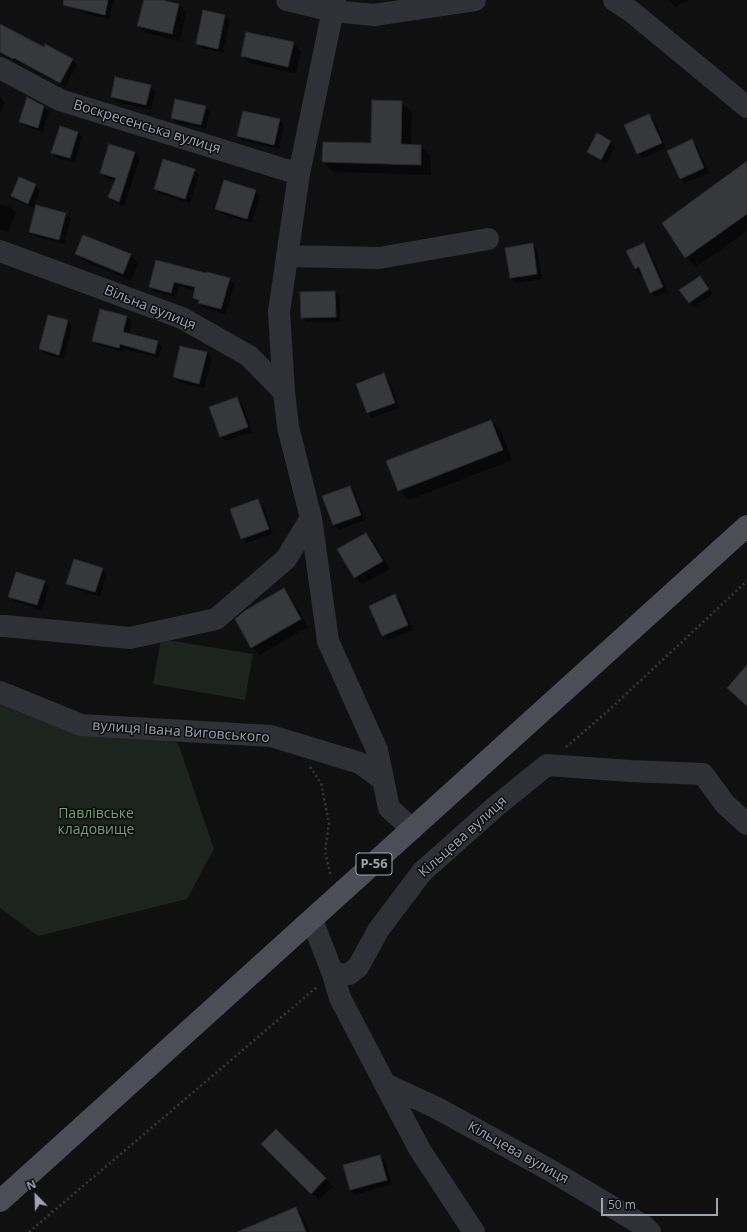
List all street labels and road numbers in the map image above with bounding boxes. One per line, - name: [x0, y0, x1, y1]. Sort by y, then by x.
- street label: Воскресенська вулиця: [71, 97, 223, 157]
- street label: Вільна вулиця: [102, 282, 198, 334]
- street label: вулиця Івана Виговського: [92, 717, 270, 747]
- street label: Кільцева вулиця: [415, 793, 511, 881]
- road number: Р-56: [356, 853, 392, 875]
- street label: Кільцева вулиця: [465, 1118, 571, 1188]

